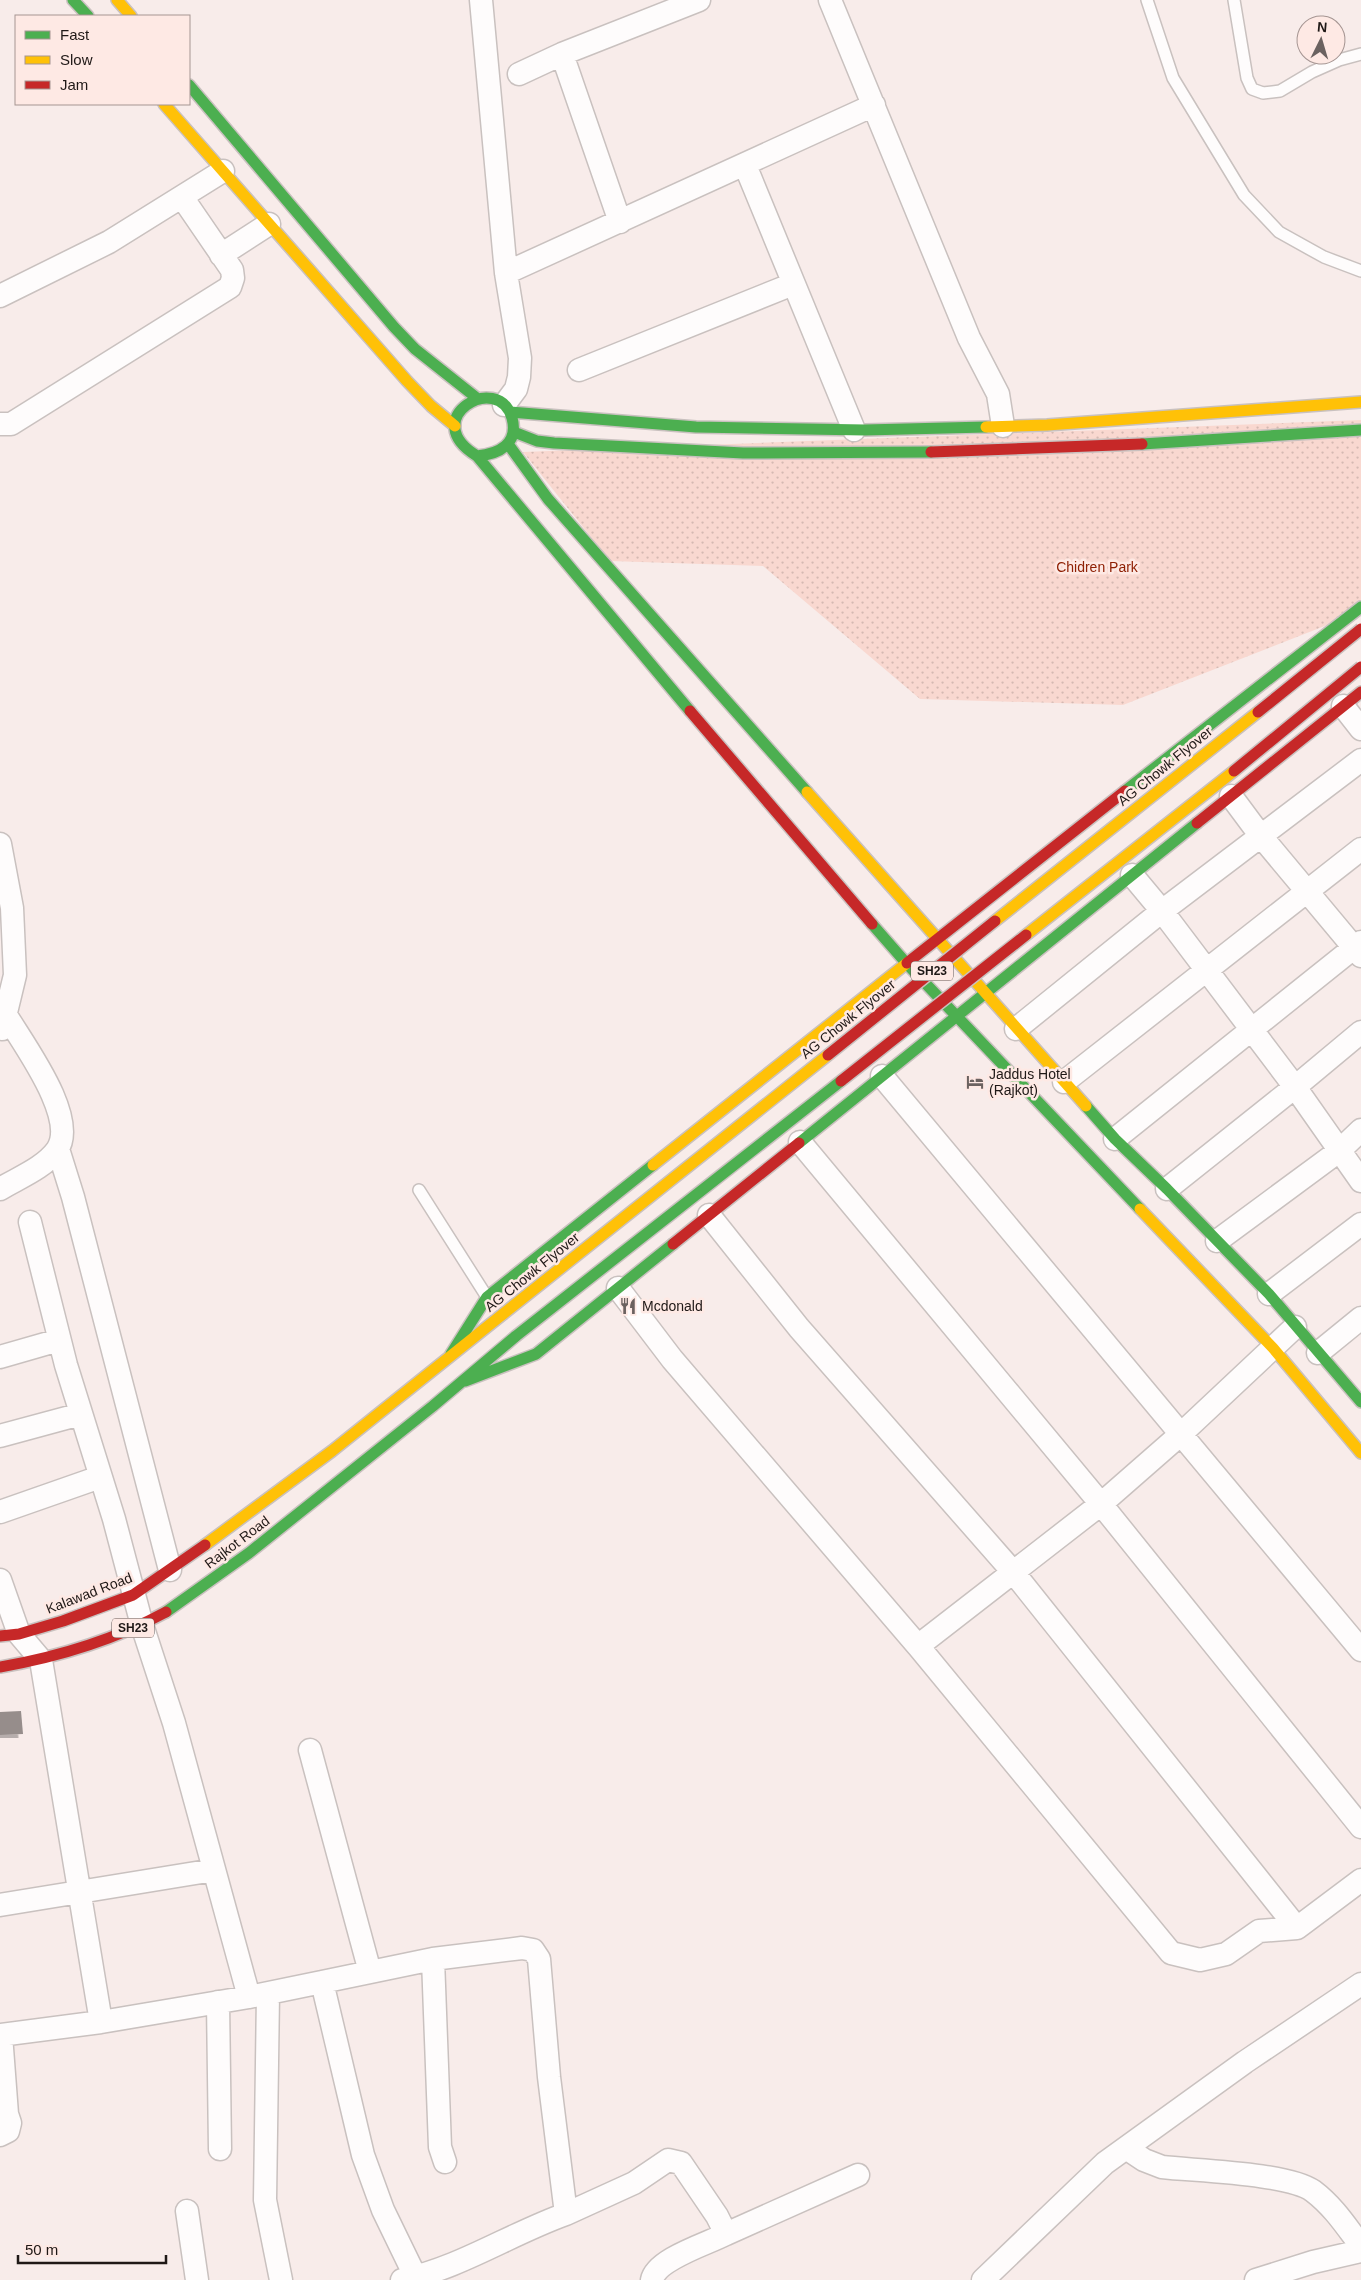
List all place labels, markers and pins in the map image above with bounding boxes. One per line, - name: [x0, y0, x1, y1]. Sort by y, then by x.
- place label: Jaddus Hotel (Rajkot): [989, 1066, 1071, 1098]
- hotel icon: Jaddus Hotel (Rajkot): [965, 1072, 985, 1092]
- restaurant icon: Mcdonald: [618, 1296, 638, 1316]
- place label: Mcdonald: [642, 1298, 703, 1314]

